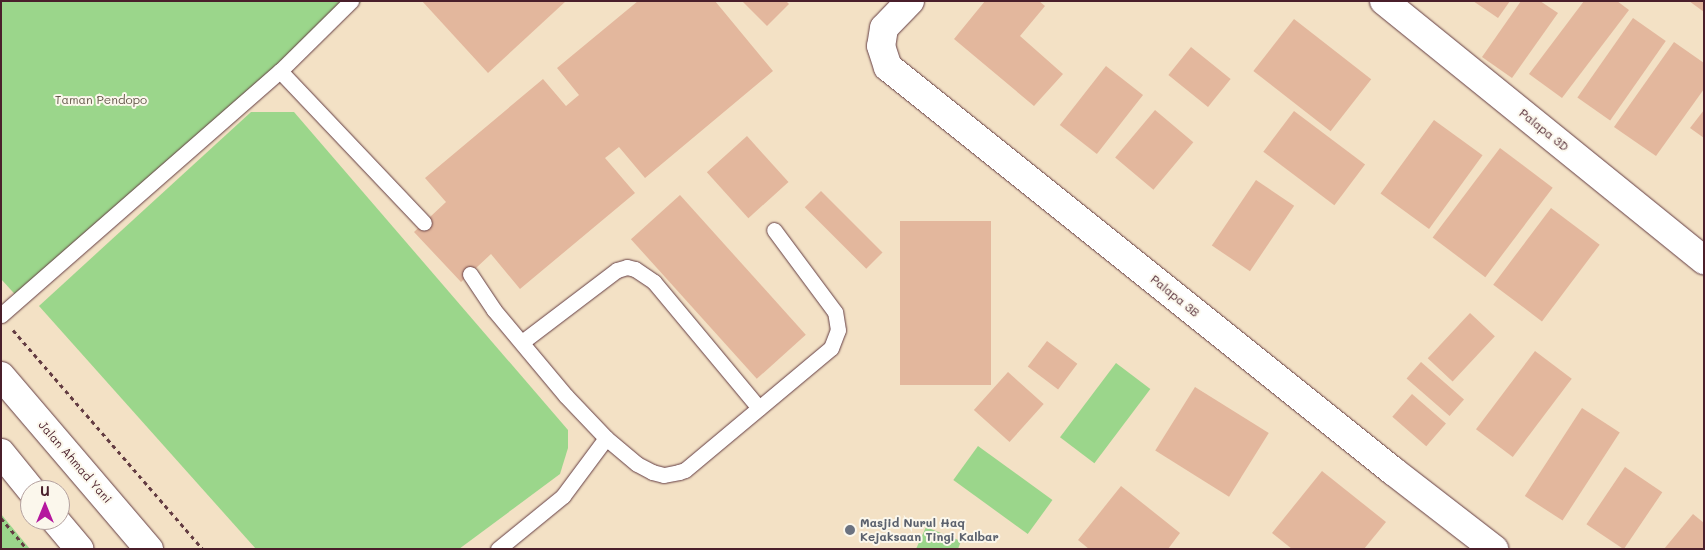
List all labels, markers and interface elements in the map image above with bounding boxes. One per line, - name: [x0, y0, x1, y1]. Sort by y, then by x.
- park label: Taman Pendopo: [55, 93, 147, 107]
- street label: Palapa 3D: [1516, 106, 1572, 154]
- street label: Palapa 3B: [1148, 272, 1202, 320]
- street label: Jalan Ahmad Yani: [35, 418, 115, 506]
- north arrow: [20, 480, 70, 530]
- text: U: [40, 481, 50, 500]
- place label: Masjid Nurul Haq Kejaksaan Tingi Kalbar: [860, 516, 999, 544]
- marker: Masjid Nurul Haq Kejaksaan Tingi Kalbar: [844, 524, 856, 536]

